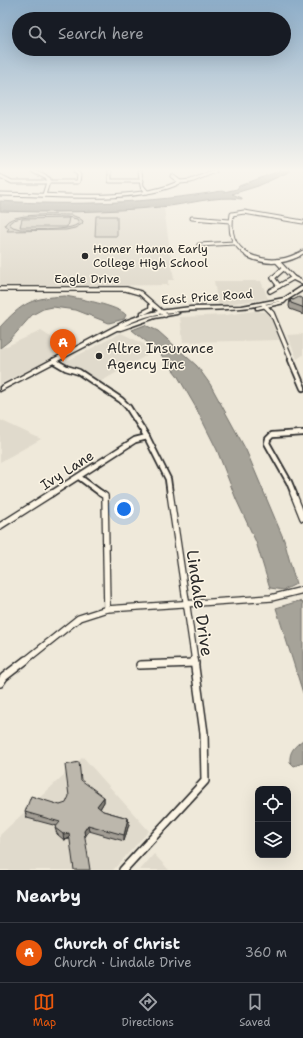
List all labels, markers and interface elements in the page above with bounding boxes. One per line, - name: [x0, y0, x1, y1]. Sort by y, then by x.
- search box: [12, 12, 291, 56]
- icon: search: [26, 23, 48, 45]
- text: Search here: [58, 24, 144, 44]
- place label: Homer Hanna Early College High School: [93, 241, 208, 271]
- marker: Homer Hanna Early College High School: [80, 251, 90, 261]
- street label: Eagle Drive: [54, 271, 120, 287]
- street label: East Price Road: [161, 286, 254, 308]
- pin: A: [50, 329, 76, 362]
- place label: Altre Insurance Agency Inc: [107, 339, 214, 373]
- marker: Altre Insurance Agency Inc: [94, 351, 104, 361]
- street label: Ivy Lane: [37, 446, 97, 494]
- your location: [114, 499, 134, 519]
- street label: Lindale Drive: [182, 548, 218, 658]
- map controls: [255, 786, 291, 858]
- button: locate: [255, 786, 291, 822]
- button: layers: [255, 822, 291, 858]
- text: Nearby: [16, 885, 81, 907]
- text: Church of Christ: [54, 934, 180, 954]
- text: A: [24, 944, 34, 961]
- text: 360 m: [245, 944, 287, 961]
- text: Church · Lindale Drive: [54, 954, 192, 971]
- tab: Map: [33, 991, 56, 1030]
- tab: Directions: [121, 991, 174, 1030]
- tab: Saved: [239, 991, 270, 1030]

